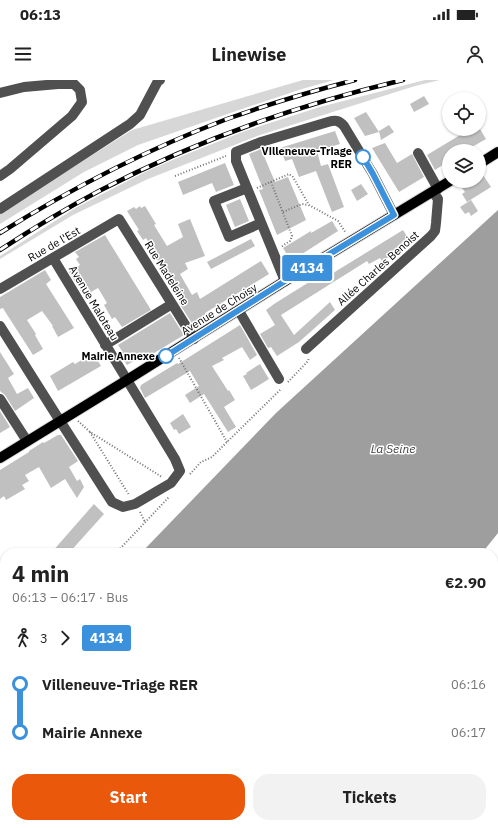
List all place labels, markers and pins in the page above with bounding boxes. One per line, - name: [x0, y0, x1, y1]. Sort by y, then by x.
- place label: Villeneuve-Triage RER: [262, 144, 352, 171]
- marker: Villeneuve-Triage RER: [355, 149, 371, 165]
- marker: Mairie Annexe: [158, 348, 174, 364]
- place label: Mairie Annexe: [81, 349, 155, 363]

